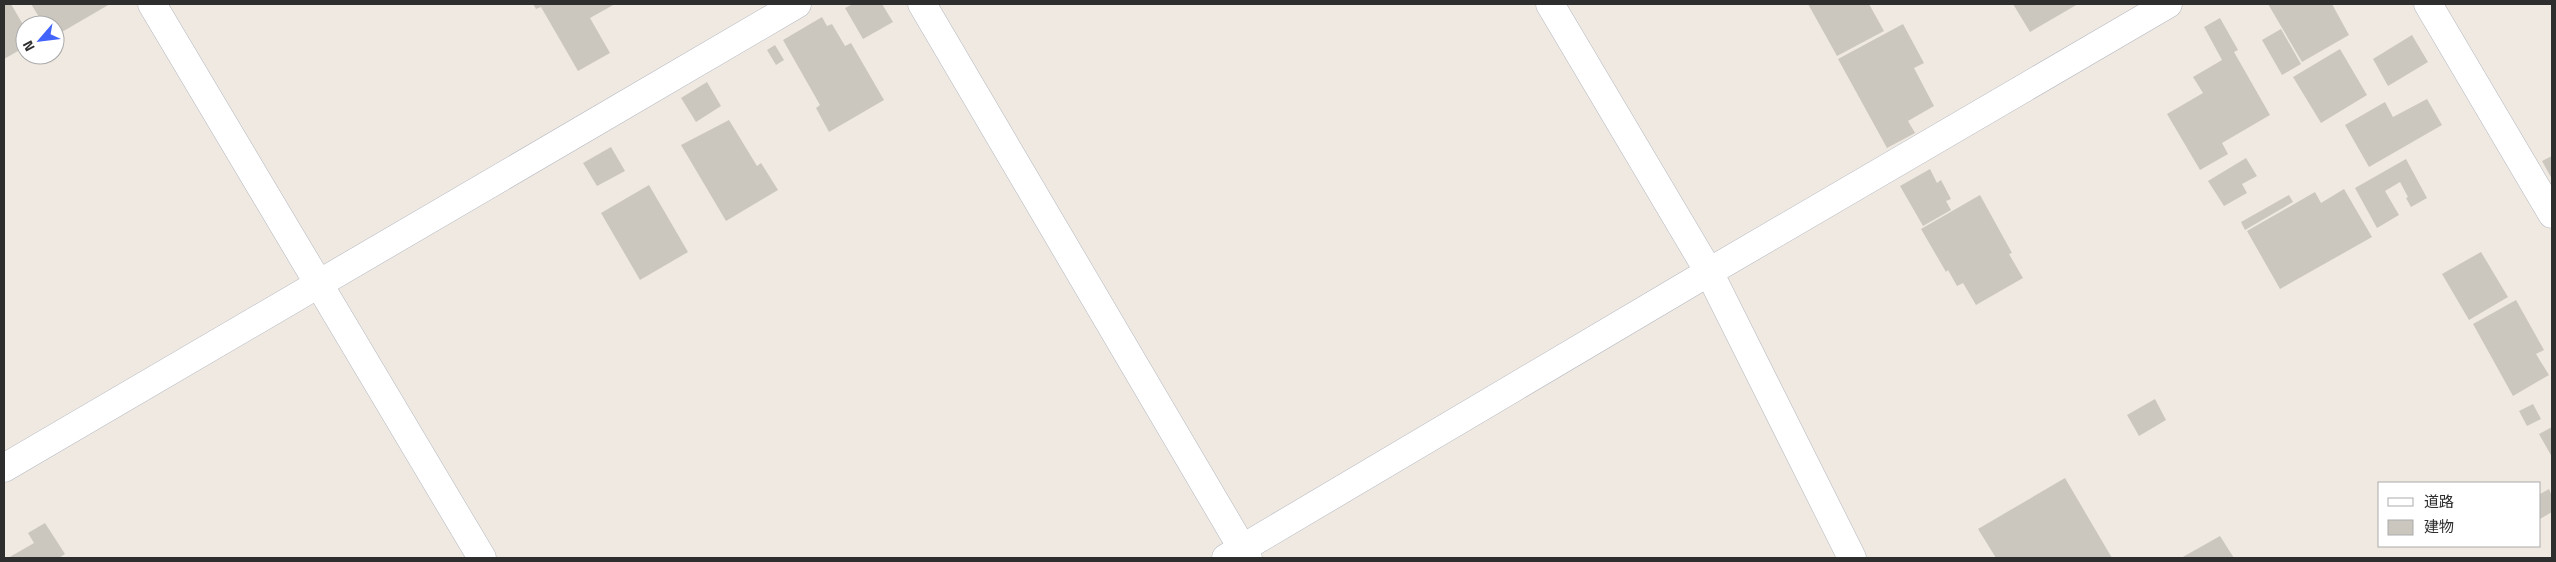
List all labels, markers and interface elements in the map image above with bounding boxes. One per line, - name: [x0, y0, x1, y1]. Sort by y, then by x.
- north arrow: [15, 15, 65, 65]
- text: N: [17, 37, 40, 56]
- legend: [2378, 482, 2541, 547]
- text: 道路: [2424, 490, 2454, 513]
- text: 建物: [2424, 515, 2454, 538]

